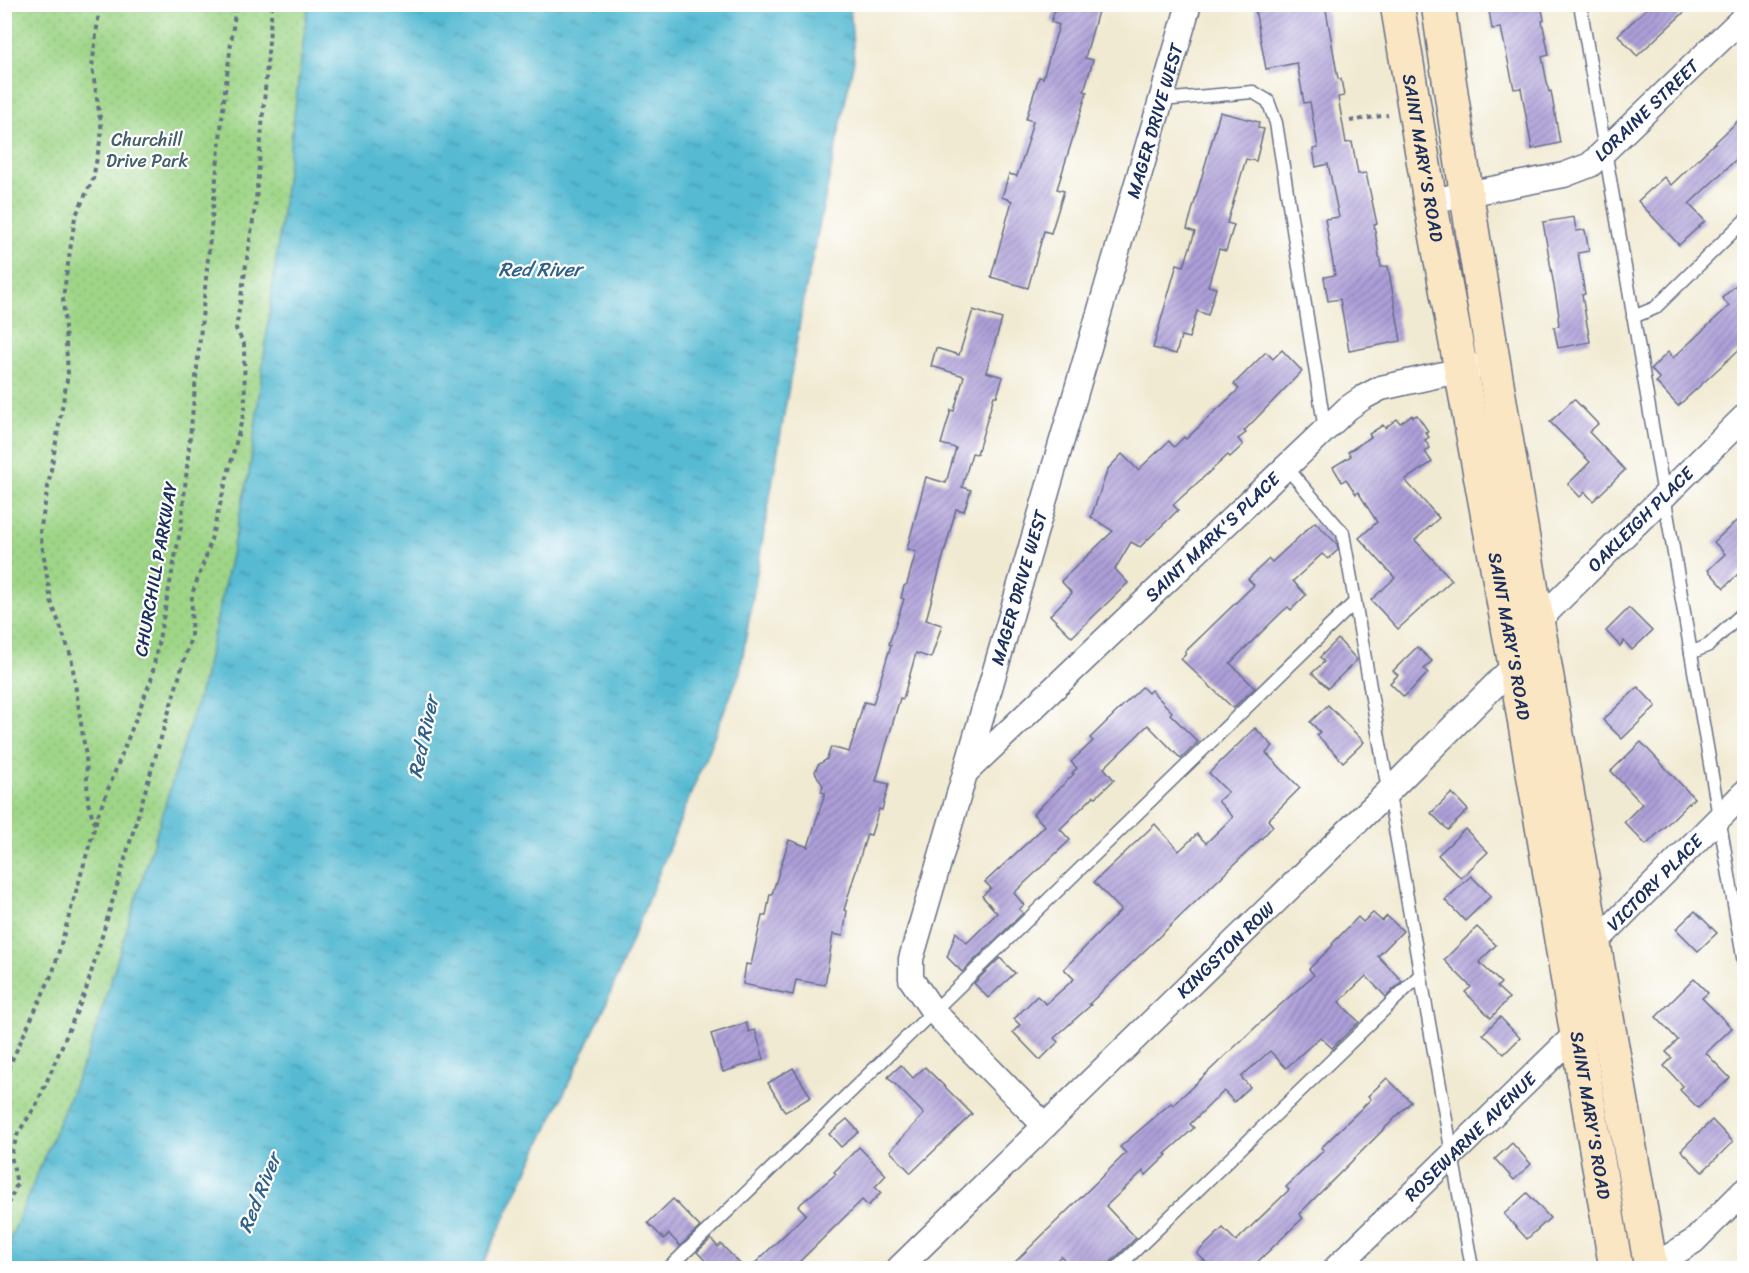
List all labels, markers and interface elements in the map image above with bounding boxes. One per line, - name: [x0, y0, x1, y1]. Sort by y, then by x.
- street label: MAGER DRIVE WEST: [1117, 39, 1193, 202]
- street label: LORAINE STREET: [1586, 51, 1708, 170]
- street label: SAINT MARY'S ROAD: [1393, 71, 1453, 245]
- park label: Churchill Drive Park: [106, 124, 188, 177]
- water label: Red River: [499, 252, 585, 287]
- street label: OAKLEIGH PLACE: [1579, 458, 1702, 580]
- street label: SAINT MARK'S PLACE: [1137, 464, 1289, 610]
- street label: CHURCHILL PARKWAY: [125, 478, 187, 659]
- street label: MAGER DRIVE WEST: [981, 505, 1057, 669]
- street label: SAINT MARY'S ROAD: [1479, 549, 1540, 723]
- water label: Red River: [398, 689, 450, 781]
- street label: VICTORY PLACE: [1599, 826, 1712, 939]
- street label: KINGSTON ROW: [1169, 893, 1284, 1006]
- street label: SAINT MARY'S ROAD: [1561, 1029, 1620, 1202]
- street label: ROSEWARNE AVENUE: [1397, 1063, 1545, 1209]
- water label: Red River: [228, 1145, 293, 1238]

